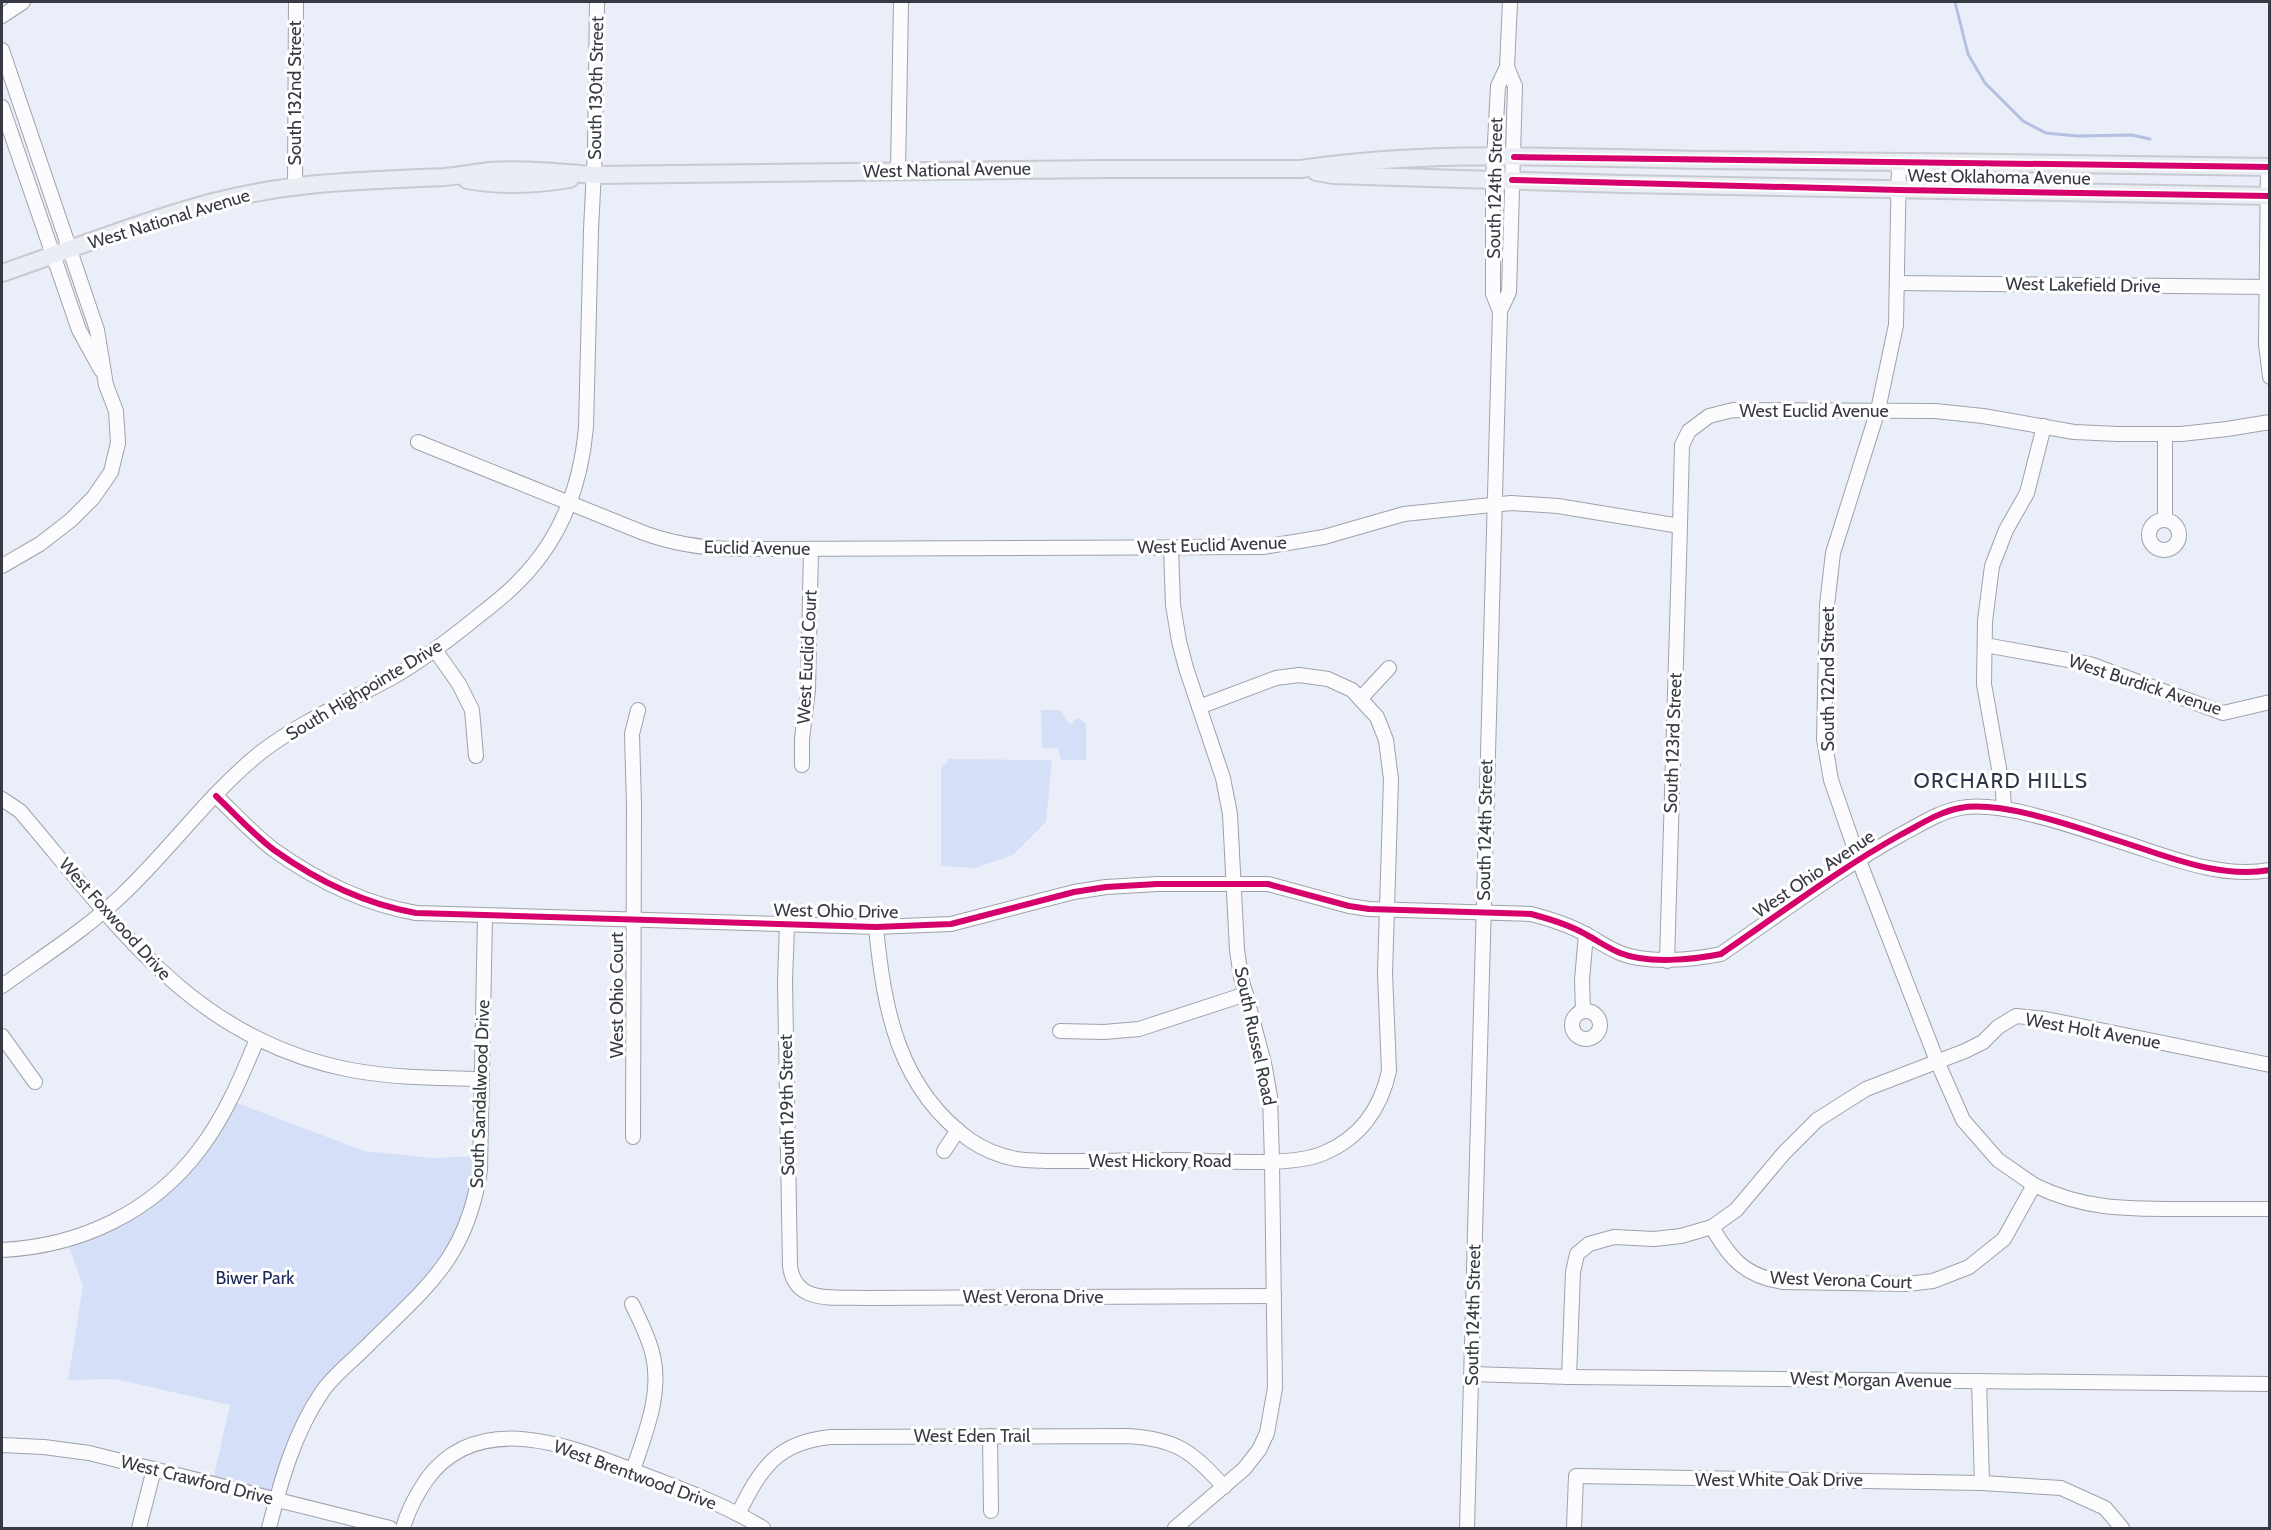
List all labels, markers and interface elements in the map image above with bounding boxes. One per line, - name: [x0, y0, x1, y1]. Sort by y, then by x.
- street label: South 130th Street: [584, 16, 608, 160]
- street label: South 132nd Street: [284, 20, 306, 166]
- street label: South 124th Street: [1483, 117, 1507, 259]
- street label: West National Avenue: [863, 158, 1031, 182]
- street label: West Oklahoma Avenue: [1907, 164, 2091, 190]
- street label: West National Avenue: [85, 184, 253, 254]
- street label: West Lakefield Drive: [2005, 273, 2161, 297]
- street label: West Euclid Avenue: [1739, 400, 1889, 422]
- street label: West Euclid Avenue: [1137, 531, 1287, 559]
- street label: Euclid Avenue: [704, 536, 810, 560]
- street label: West Euclid Court: [792, 589, 822, 725]
- street label: South 122nd Street: [1817, 607, 1839, 751]
- street label: South Highpointe Drive: [282, 635, 446, 745]
- street label: West Burdick Avenue: [2066, 650, 2224, 720]
- street label: South 123rd Street: [1660, 672, 1686, 814]
- street label: South 124th Street: [1473, 759, 1497, 901]
- district label: ORCHARD HILLS: [1913, 768, 2089, 793]
- street label: West Ohio Avenue: [1749, 825, 1879, 923]
- street label: West Foxwood Drive: [54, 853, 176, 985]
- street label: West Ohio Drive: [773, 899, 899, 923]
- street label: West Ohio Court: [606, 932, 628, 1058]
- street label: South Russel Road: [1230, 965, 1280, 1107]
- street label: South Sandalwood Drive: [466, 999, 494, 1189]
- street label: West Holt Avenue: [2024, 1008, 2162, 1054]
- street label: South 129th Street: [775, 1034, 799, 1176]
- street label: West Hickory Road: [1088, 1150, 1232, 1172]
- street label: South 124th Street: [1461, 1244, 1485, 1386]
- park label: Biwer Park: [216, 1267, 295, 1289]
- street label: West Verona Court: [1770, 1267, 1912, 1293]
- street label: West Verona Drive: [963, 1286, 1103, 1308]
- street label: West Morgan Avenue: [1790, 1368, 1952, 1392]
- street label: West Eden Trail: [914, 1425, 1031, 1447]
- street label: West Brentwood Drive: [551, 1435, 719, 1515]
- street label: West Crawford Drive: [118, 1450, 276, 1510]
- street label: West White Oak Drive: [1695, 1469, 1863, 1491]

